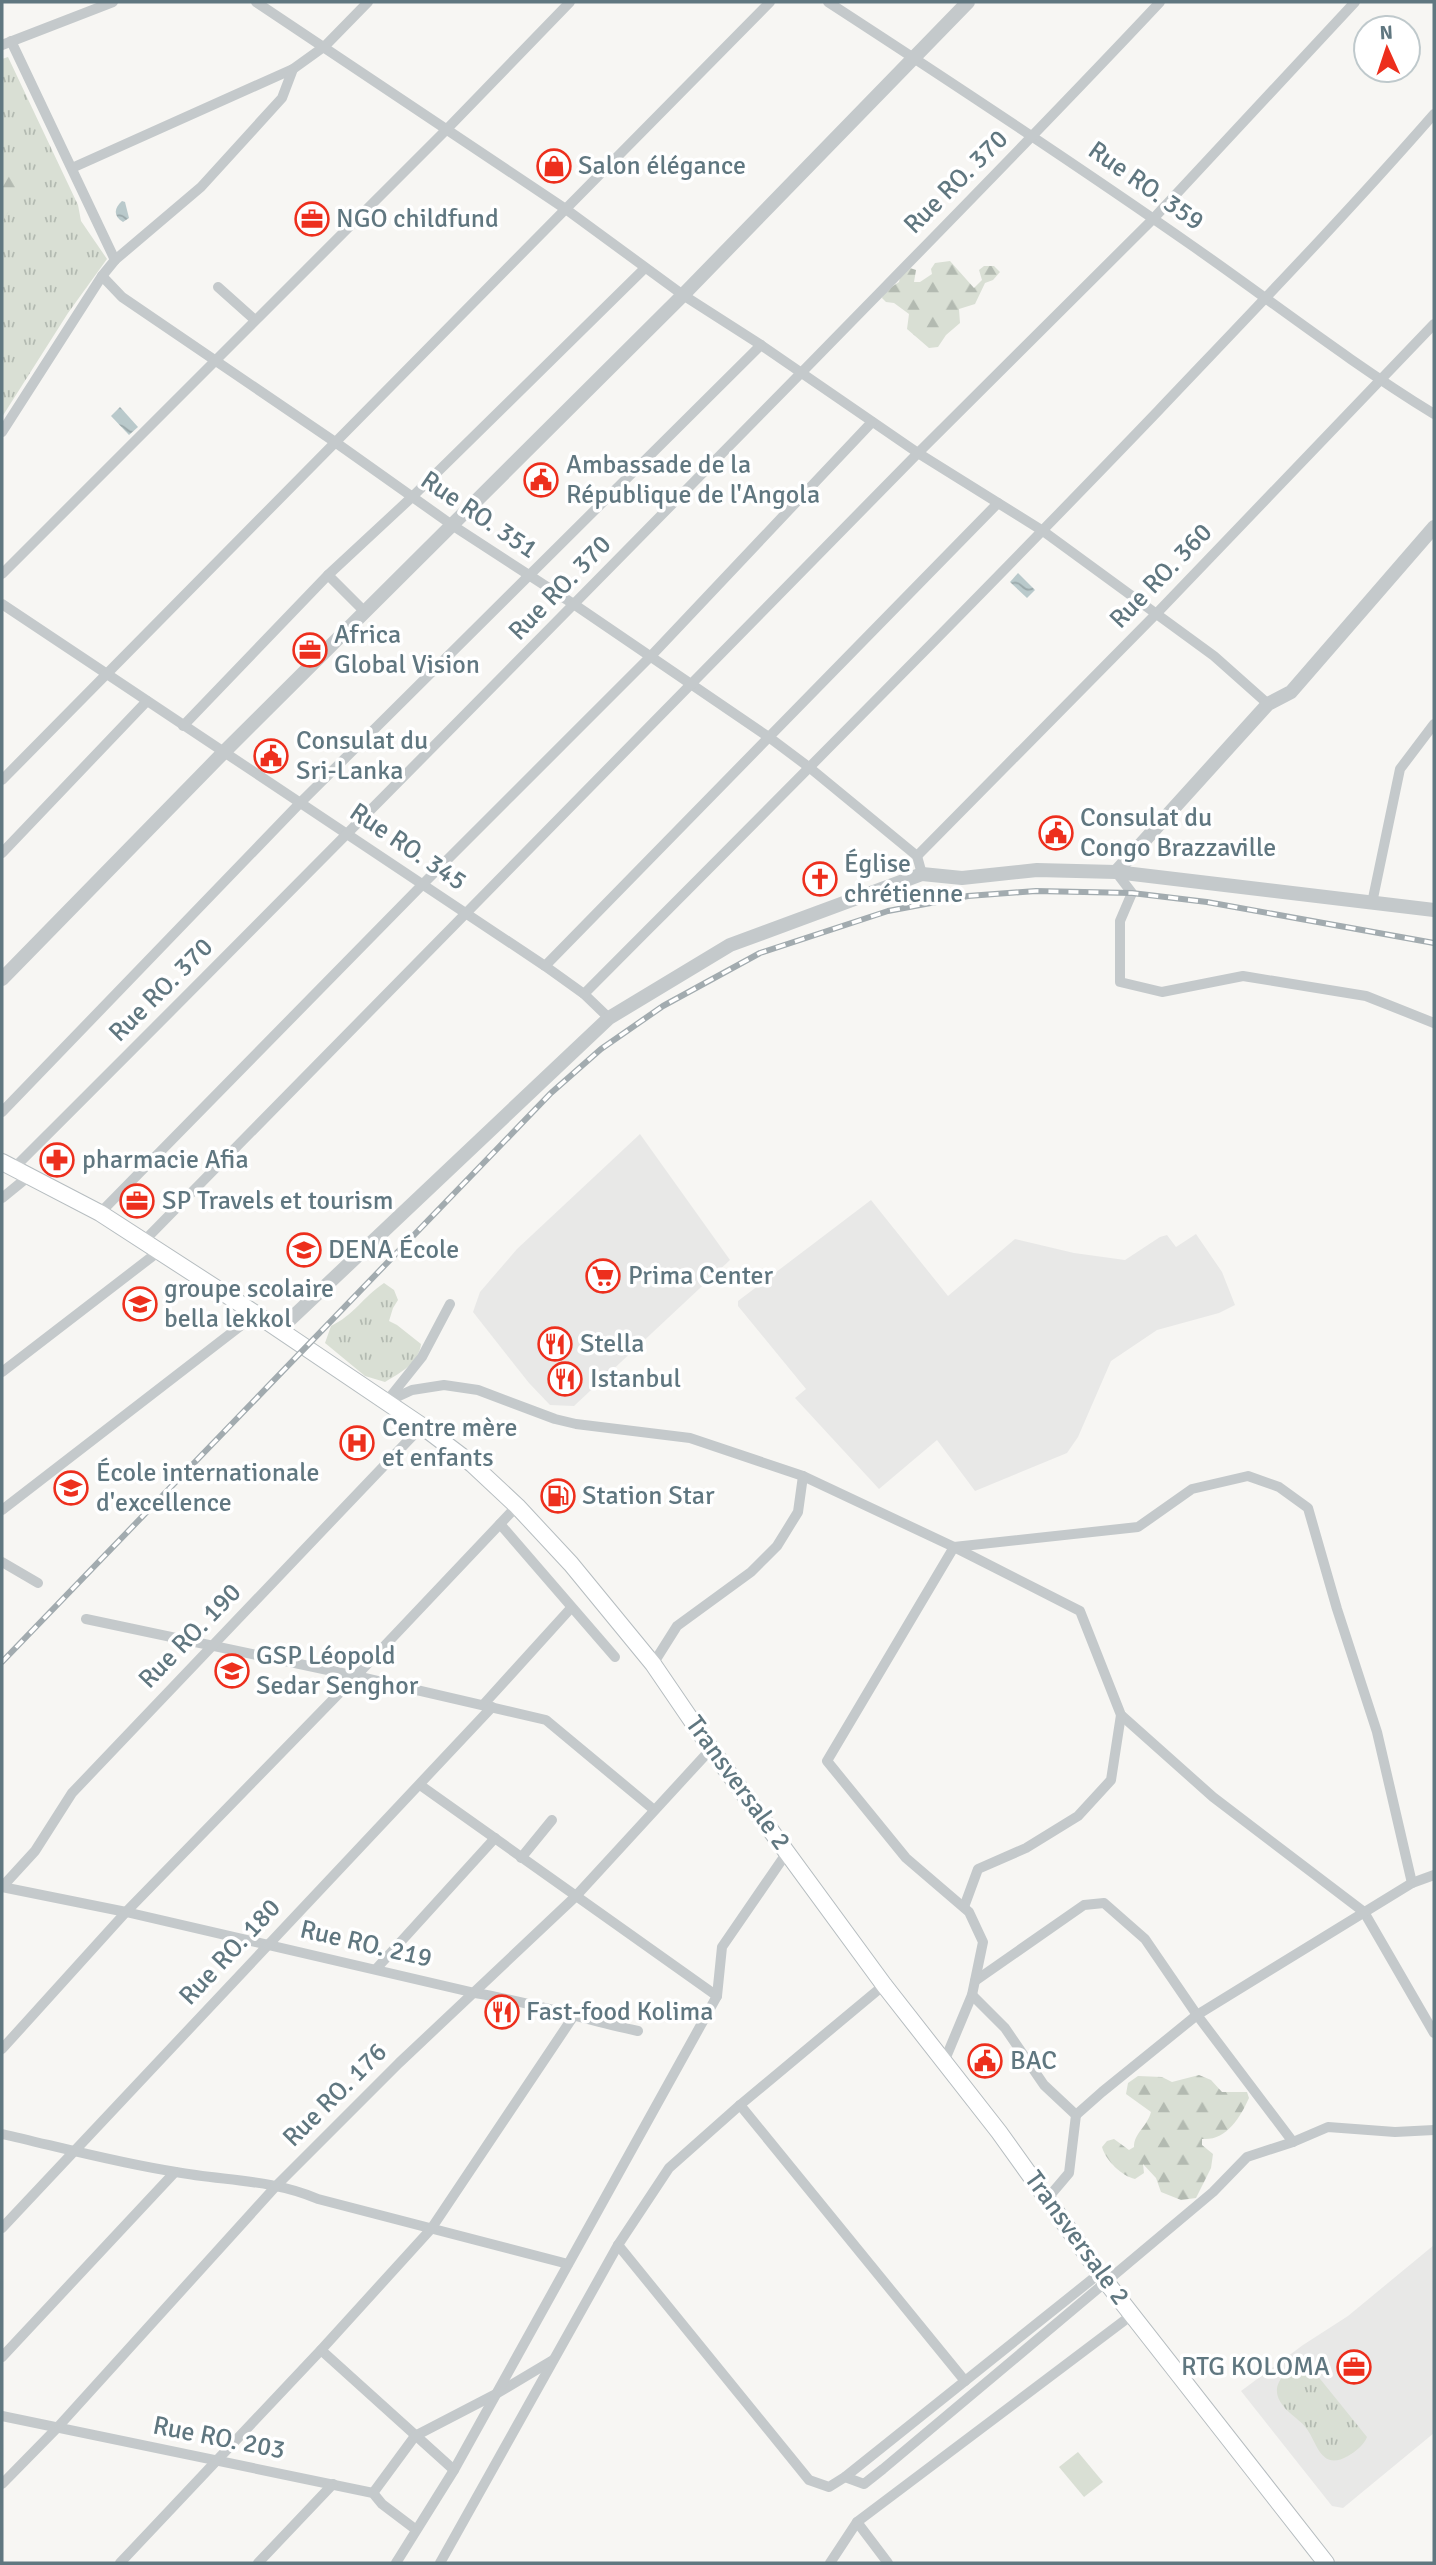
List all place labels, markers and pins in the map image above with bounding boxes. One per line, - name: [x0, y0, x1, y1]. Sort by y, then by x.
- shop icon: Salon élégance: [535, 147, 573, 185]
- place label: Salon élégance: [578, 150, 746, 182]
- office icon: NGO childfund: [293, 200, 331, 238]
- place label: NGO childfund: [336, 203, 499, 235]
- place label: Ambassade de la République de l'Angola: [566, 449, 820, 511]
- public building icon: Ambassade de la République de l'Angola: [522, 461, 560, 499]
- place label: Africa Global Vision: [334, 619, 480, 681]
- office icon: Africa Global Vision: [291, 631, 329, 669]
- place label: Consulat du Sri-Lanka: [296, 725, 428, 787]
- public building icon: Consulat du Sri-Lanka: [252, 737, 290, 775]
- place label: Consulat du Congo Brazzaville: [1080, 802, 1276, 864]
- public building icon: Consulat du Congo Brazzaville: [1037, 814, 1075, 852]
- place label: Église chrétienne: [844, 848, 963, 910]
- church icon: Église chrétienne: [801, 860, 839, 898]
- pharmacy icon: pharmacie Afia: [38, 1141, 76, 1179]
- place label: pharmacie Afia: [82, 1144, 249, 1176]
- office icon: SP Travels et tourism: [118, 1182, 156, 1220]
- place label: SP Travels et tourism: [162, 1185, 393, 1217]
- school or university icon: DENA École: [285, 1231, 323, 1269]
- place label: DENA École: [328, 1234, 459, 1266]
- supermarket icon: Prima Center: [584, 1257, 622, 1295]
- place label: Prima Center: [628, 1260, 774, 1292]
- place label: groupe scolaire bella lekkol: [164, 1273, 334, 1335]
- school or university icon: groupe scolaire bella lekkol: [121, 1285, 159, 1323]
- restaurant icon: Stella: [536, 1325, 574, 1363]
- place label: Stella: [580, 1328, 645, 1360]
- restaurant icon: Istanbul: [546, 1360, 584, 1398]
- place label: Istanbul: [590, 1363, 681, 1395]
- place label: Centre mère et enfants: [382, 1412, 517, 1474]
- hospital icon: Centre mère et enfants: [338, 1424, 376, 1462]
- place label: École internationale d'excellence: [96, 1457, 320, 1519]
- school or university icon: École internationale d'excellence: [52, 1469, 90, 1507]
- fuel station icon: Station Star: [539, 1477, 577, 1515]
- place label: Station Star: [582, 1480, 715, 1512]
- place label: GSP Léopold Sedar Senghor: [256, 1640, 419, 1702]
- school or university icon: GSP Léopold Sedar Senghor: [213, 1652, 251, 1690]
- restaurant icon: Fast-food Kolima: [483, 1993, 521, 2031]
- place label: Fast-food Kolima: [526, 1996, 714, 2028]
- public building icon: BAC: [966, 2042, 1004, 2080]
- place label: BAC: [1010, 2045, 1057, 2077]
- office icon: RTG KOLOMA: [1335, 2348, 1373, 2386]
- place label: RTG KOLOMA: [1181, 2351, 1330, 2383]

